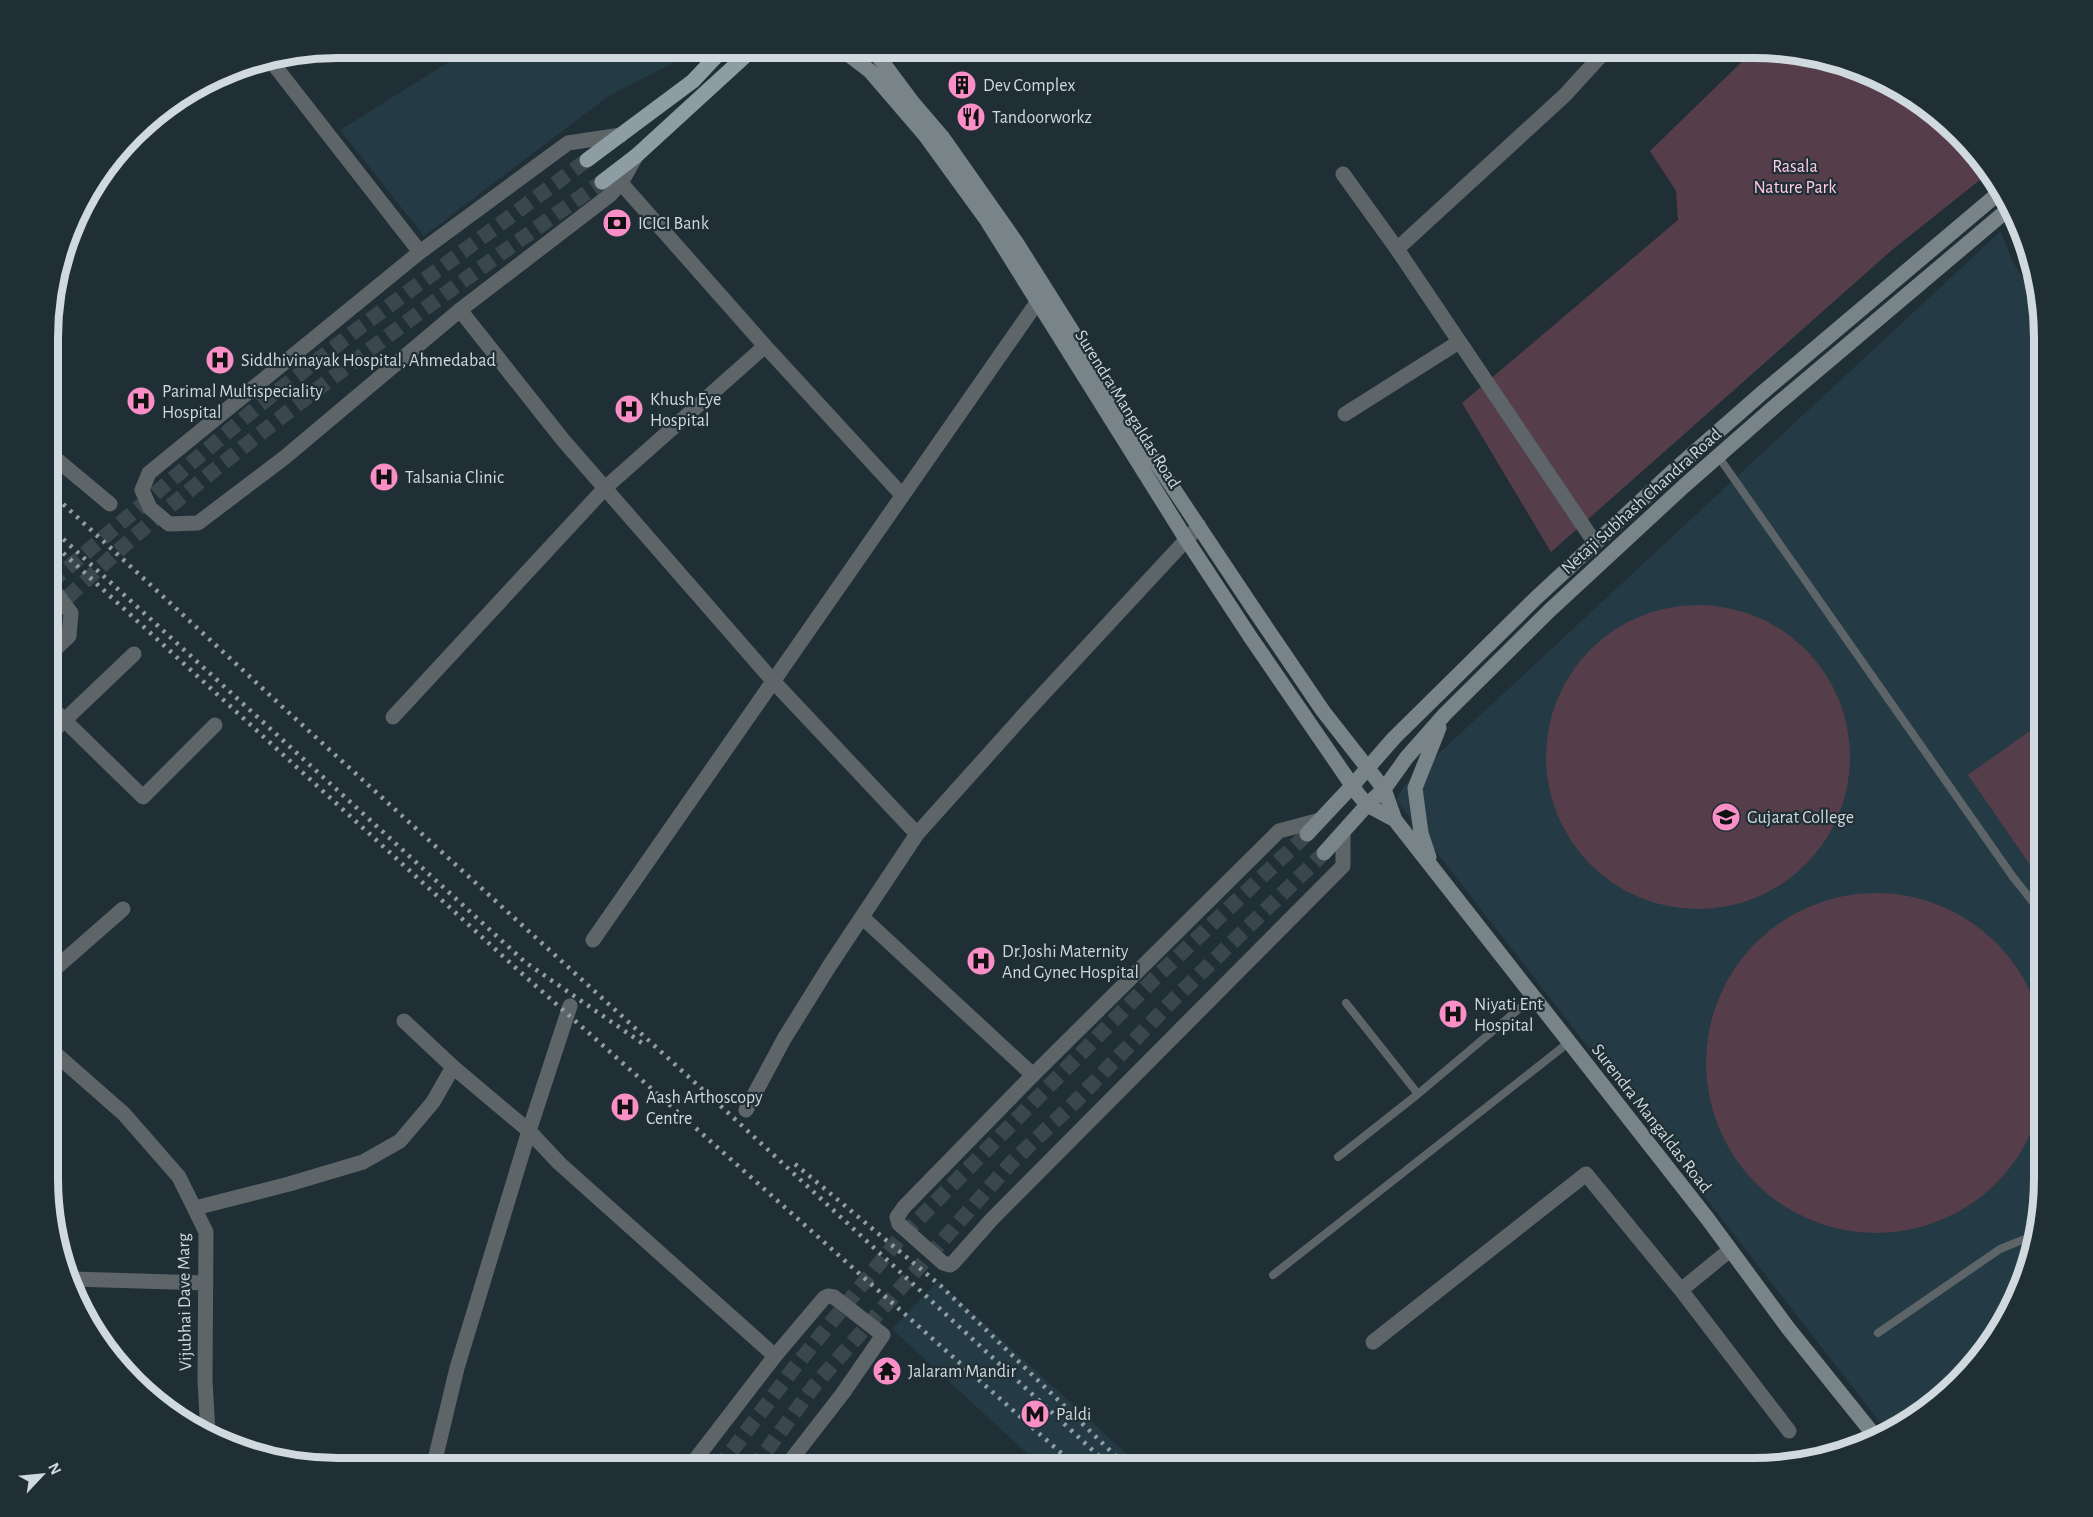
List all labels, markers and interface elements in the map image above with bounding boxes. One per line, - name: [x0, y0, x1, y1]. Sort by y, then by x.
- building icon: Dev Complex: [946, 69, 978, 101]
- place label: Dev Complex: [983, 77, 1075, 95]
- restaurant icon: Tandoorworkz: [955, 101, 987, 133]
- place label: Tandoorworkz: [992, 109, 1092, 127]
- park label: Rasala Nature Park: [1753, 158, 1837, 197]
- bank icon: ICICI Bank: [601, 207, 633, 239]
- place label: ICICI Bank: [638, 215, 710, 233]
- street label: Surendra Mangaldas Road: [1071, 327, 1183, 492]
- hospital icon: Siddhivinayak Hospital, Ahmedabad: [204, 344, 236, 376]
- place label: Siddhivinayak Hospital, Ahmedabad: [241, 352, 496, 370]
- place label: Parimal Multispeciality Hospital: [162, 383, 323, 422]
- hospital icon: Parimal Multispeciality Hospital: [125, 385, 157, 417]
- place label: Khush Eye Hospital: [650, 391, 721, 430]
- hospital icon: Khush Eye Hospital: [613, 393, 645, 425]
- street label: Netaji Subhash Chandra Road: [1558, 425, 1725, 578]
- hospital icon: Talsania Clinic: [368, 461, 400, 493]
- place label: Talsania Clinic: [405, 469, 504, 487]
- school or university icon: Gujarat College: [1710, 801, 1742, 833]
- place label: Gujarat College: [1747, 809, 1854, 827]
- place label: Dr.Joshi Maternity And Gynec Hospital: [1002, 943, 1139, 982]
- hospital icon: Dr.Joshi Maternity And Gynec Hospital: [965, 945, 997, 977]
- place label: Niyati Ent Hospital: [1474, 996, 1543, 1035]
- hospital icon: Niyati Ent Hospital: [1437, 998, 1469, 1030]
- street label: Surendra Mangaldas Road: [1588, 1041, 1715, 1196]
- place label: Aash Arthoscopy Centre: [646, 1089, 763, 1128]
- hospital icon: Aash Arthoscopy Centre: [609, 1091, 641, 1123]
- street label: Vijubhai Dave Marg: [175, 1233, 195, 1371]
- temple icon: Jalaram Mandir: [871, 1355, 903, 1387]
- place label: Jalaram Mandir: [908, 1363, 1016, 1381]
- metro station icon: Paldi: [1019, 1398, 1051, 1430]
- place label: Paldi: [1056, 1406, 1091, 1424]
- north arrow: [12, 1445, 72, 1505]
- text: N: [45, 1460, 64, 1477]

